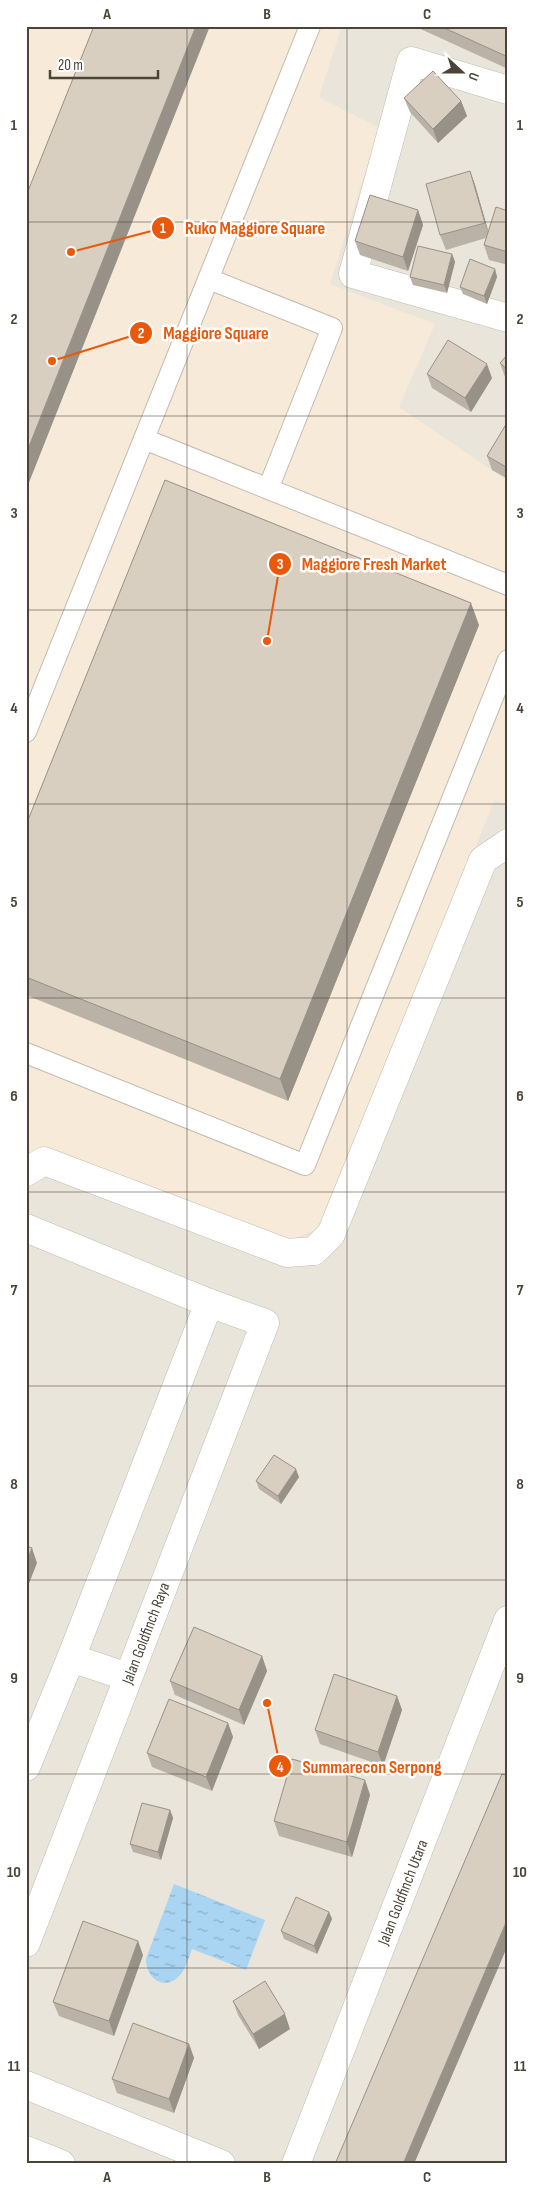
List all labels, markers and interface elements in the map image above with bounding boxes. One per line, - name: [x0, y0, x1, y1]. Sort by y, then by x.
- text: A: [102, 5, 111, 24]
- text: B: [263, 5, 271, 24]
- text: C: [423, 5, 431, 24]
- scale bar: [50, 48, 158, 80]
- north arrow: [436, 48, 486, 98]
- text: 20 m: [58, 56, 83, 75]
- text: U: [464, 70, 483, 83]
- text: 1: [11, 116, 18, 135]
- text: 1: [517, 116, 524, 135]
- callout: Ruko Maggiore Square: [150, 211, 335, 244]
- text: Ruko Maggiore Square: [185, 218, 325, 239]
- text: 1: [160, 219, 166, 238]
- text: 2: [10, 310, 18, 329]
- text: 2: [516, 310, 524, 329]
- callout: Maggiore Square: [129, 316, 279, 349]
- text: Maggiore Square: [163, 323, 269, 344]
- text: 2: [138, 324, 144, 343]
- text: 3: [10, 504, 18, 523]
- text: 3: [516, 504, 524, 523]
- callout: Maggiore Fresh Market: [267, 548, 457, 581]
- text: Maggiore Fresh Market: [302, 554, 446, 575]
- text: 3: [277, 555, 284, 574]
- text: 4: [10, 699, 18, 718]
- text: 4: [516, 699, 524, 718]
- text: 5: [10, 893, 18, 912]
- text: 5: [516, 893, 524, 912]
- text: 6: [10, 1087, 18, 1106]
- text: 6: [516, 1087, 524, 1106]
- text: 7: [11, 1281, 18, 1300]
- text: 7: [517, 1281, 524, 1300]
- text: 8: [10, 1475, 18, 1494]
- text: 8: [516, 1475, 524, 1494]
- street label: Jalan Goldfinch Raya: [118, 1580, 174, 1688]
- text: 9: [10, 1669, 18, 1688]
- text: 9: [516, 1669, 524, 1688]
- callout: Summarecon Serpong: [267, 1750, 451, 1783]
- text: Summarecon Serpong: [302, 1757, 442, 1778]
- text: 4: [277, 1758, 284, 1777]
- street label: Jalan Goldfinch Utara: [374, 1837, 433, 1949]
- text: 10: [7, 1863, 21, 1882]
- text: 10: [513, 1863, 527, 1882]
- text: 11: [8, 2057, 21, 2076]
- text: 11: [514, 2057, 527, 2076]
- text: A: [102, 2168, 111, 2187]
- text: B: [263, 2168, 271, 2187]
- text: C: [423, 2168, 431, 2187]

